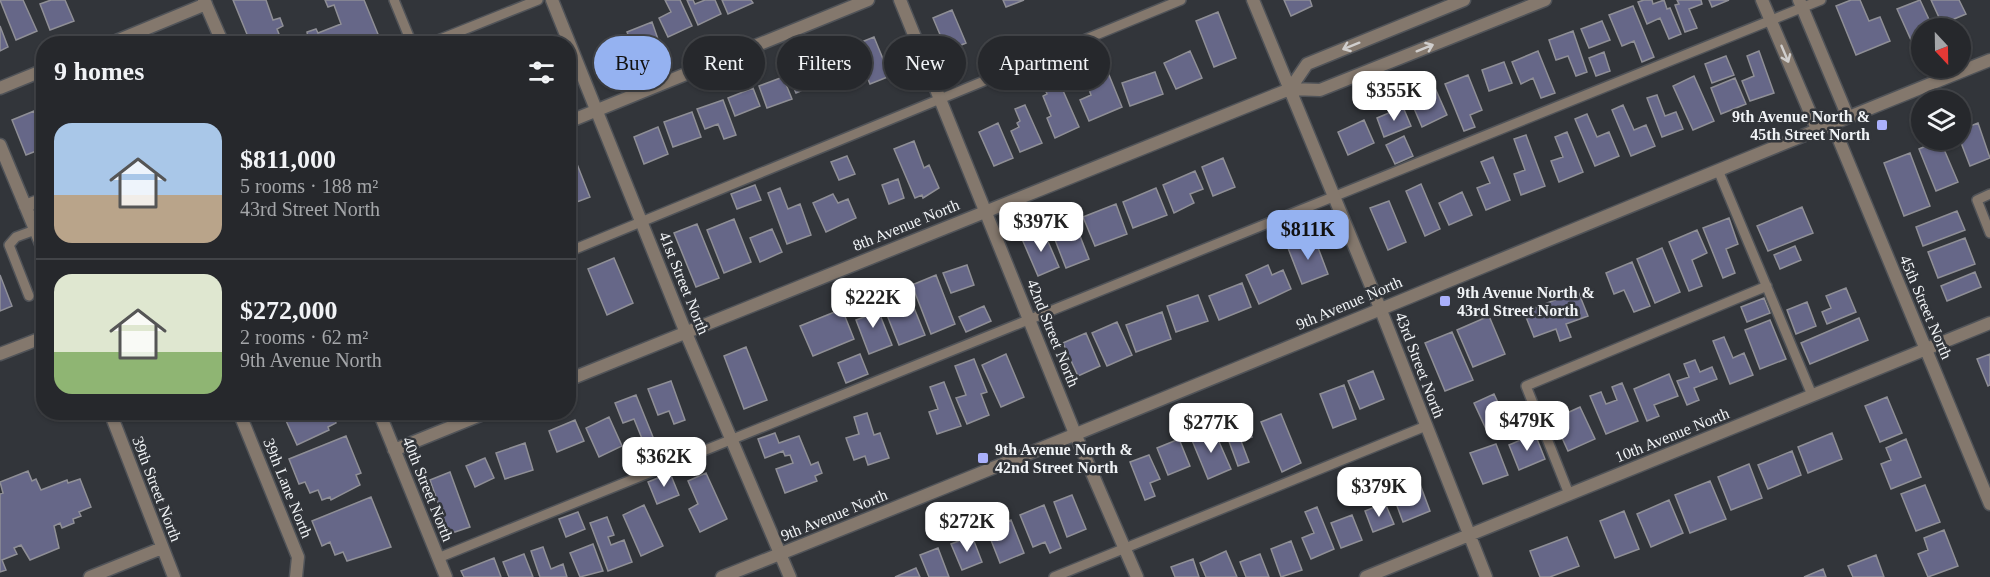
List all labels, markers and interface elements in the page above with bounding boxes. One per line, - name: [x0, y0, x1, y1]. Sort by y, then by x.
- north arrow: [1911, 18, 1971, 78]
- map controls: [1911, 18, 1971, 150]
- chip: Buy: [594, 36, 671, 90]
- chip: Rent: [683, 36, 765, 90]
- chip: Filters: [777, 36, 872, 90]
- chip: New: [884, 36, 966, 90]
- chip: Apartment: [978, 36, 1110, 90]
- one-way arrow: [1342, 41, 1361, 52]
- one-way arrow: [1415, 42, 1434, 53]
- one-way arrow: [1780, 44, 1791, 63]
- icon: filters: [525, 56, 558, 89]
- text: 9 homes: [54, 57, 144, 86]
- pin: $355K: [1352, 71, 1436, 122]
- text: $355K: [1366, 79, 1422, 101]
- button: layers: [1911, 90, 1971, 150]
- place label: 9th Avenue North & 45th Street North: [1732, 108, 1870, 143]
- marker: 9th Avenue North & 45th Street North: [1875, 118, 1889, 132]
- text: $811,000: [240, 145, 336, 174]
- icon: home: [102, 147, 174, 219]
- text: 5 rooms · 188 m²: [240, 175, 378, 197]
- street label: 8th Avenue North: [850, 196, 962, 254]
- text: 43rd Street North: [240, 198, 380, 220]
- pin: $397K: [999, 202, 1083, 253]
- text: $397K: [1013, 210, 1069, 232]
- pin: $811K: [1266, 210, 1350, 261]
- text: $811K: [1281, 218, 1335, 240]
- street label: 41st Street North: [656, 229, 712, 337]
- street label: 45th Street North: [1896, 253, 1956, 361]
- street label: 9th Avenue North: [1293, 273, 1405, 333]
- street label: 42nd Street North: [1024, 277, 1082, 389]
- pin: $222K: [831, 278, 915, 329]
- place label: 9th Avenue North & 43rd Street North: [1457, 284, 1595, 319]
- text: $222K: [845, 286, 901, 308]
- marker: 9th Avenue North & 43rd Street North: [1438, 294, 1452, 308]
- text: $272,000: [240, 296, 338, 325]
- icon: home: [102, 298, 174, 370]
- street label: 43rd Street North: [1392, 310, 1448, 420]
- text: 2 rooms · 62 m²: [240, 326, 368, 348]
- text: 9th Avenue North: [240, 349, 382, 371]
- pin: $479K: [1485, 401, 1569, 452]
- pin: $277K: [1169, 403, 1253, 454]
- street label: 10th Avenue North: [1613, 404, 1731, 466]
- text: $479K: [1499, 409, 1555, 431]
- text: $277K: [1183, 411, 1239, 433]
- street label: 39th Street North: [129, 434, 185, 544]
- street label: 40th Street North: [399, 434, 457, 544]
- street label: 39th Lane North: [260, 436, 316, 540]
- pin: $362K: [622, 437, 706, 488]
- place label: 9th Avenue North & 42nd Street North: [995, 441, 1133, 476]
- text: $362K: [636, 445, 692, 467]
- marker: 9th Avenue North & 42nd Street North: [976, 451, 990, 465]
- pin: $379K: [1337, 467, 1421, 518]
- text: $379K: [1351, 475, 1407, 497]
- street label: 9th Avenue North: [778, 486, 890, 544]
- pin: $272K: [925, 502, 1009, 553]
- text: $272K: [939, 510, 995, 532]

